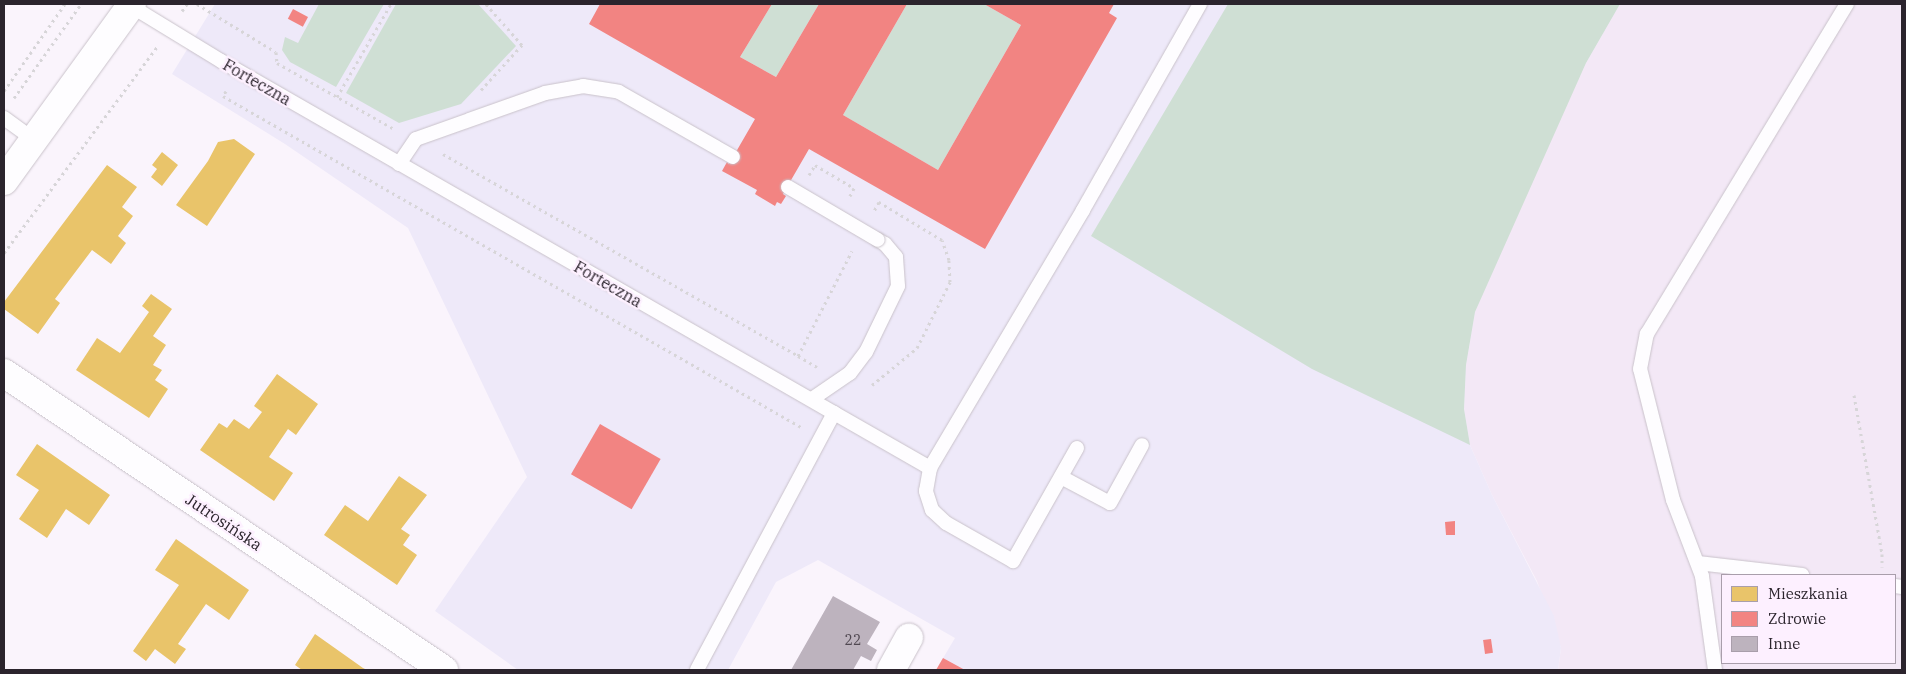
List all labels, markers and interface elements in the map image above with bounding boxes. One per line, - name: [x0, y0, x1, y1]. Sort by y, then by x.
- street label: Forteczna: [220, 55, 294, 109]
- street label: Forteczna: [571, 257, 645, 311]
- street label: Jutrosińska: [182, 489, 266, 555]
- legend: [1721, 574, 1896, 664]
- text: Mieszkania: [1768, 584, 1848, 603]
- text: Zdrowie: [1768, 609, 1826, 628]
- house number: 22: [845, 632, 861, 648]
- text: Inne: [1768, 634, 1800, 653]

